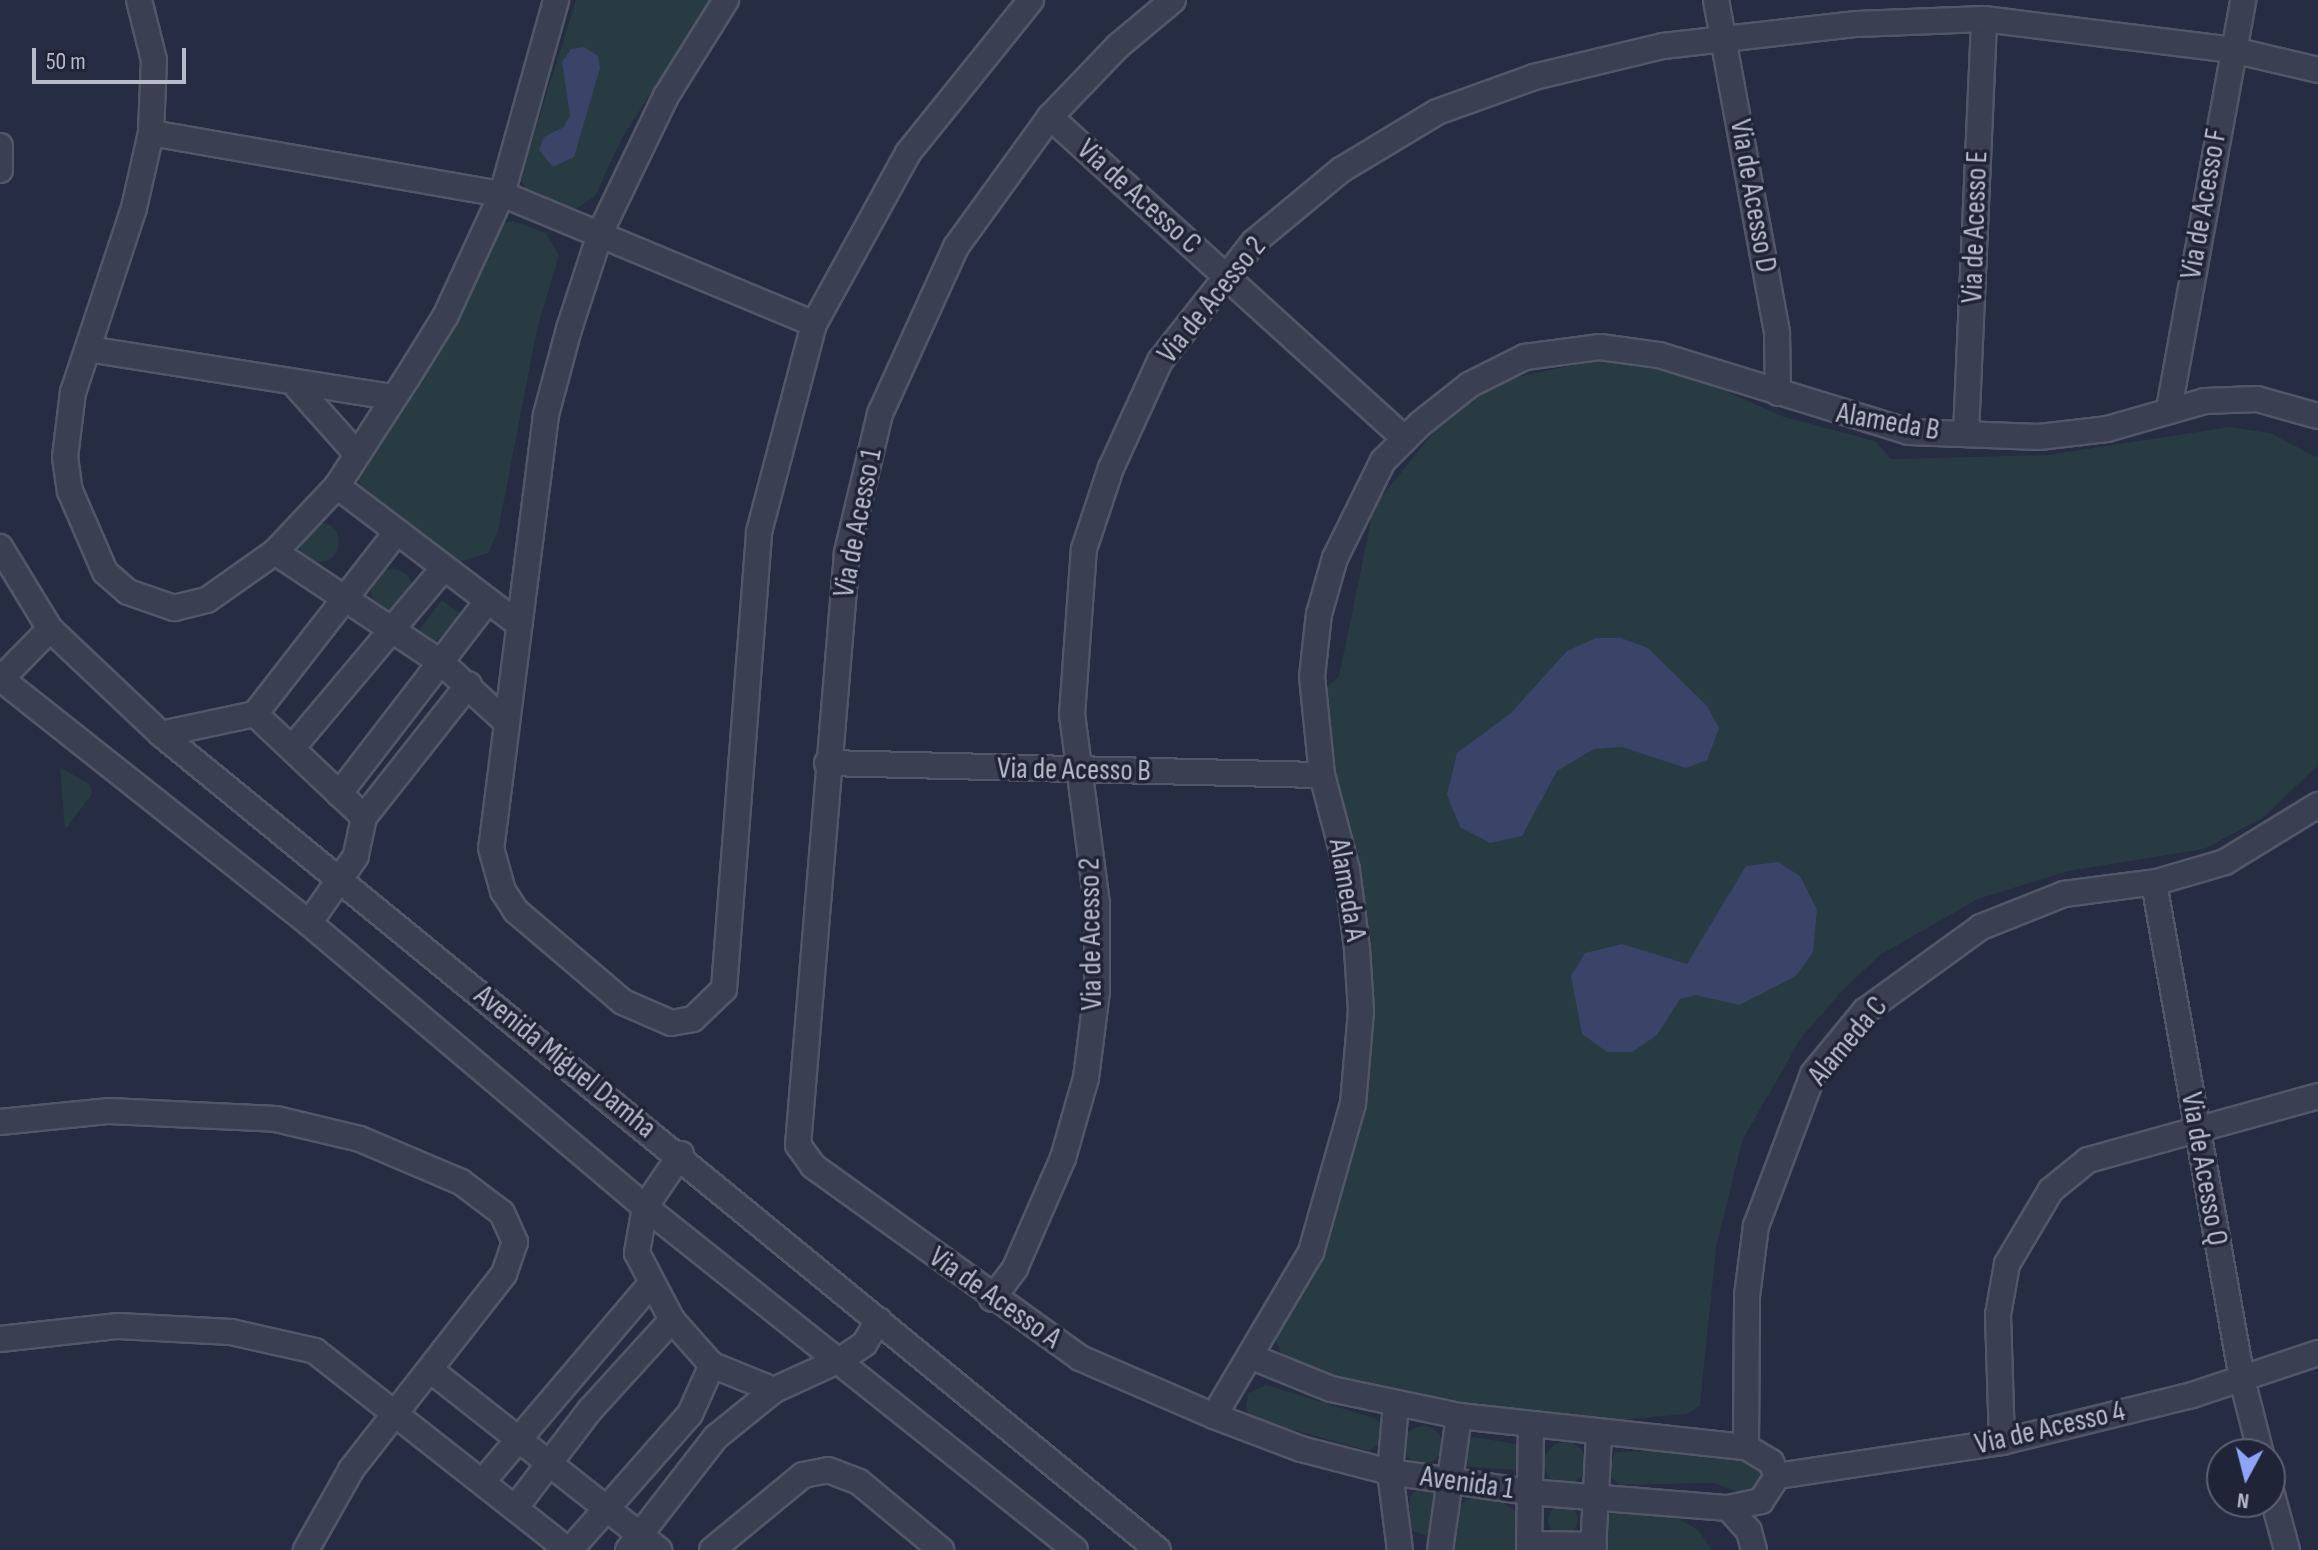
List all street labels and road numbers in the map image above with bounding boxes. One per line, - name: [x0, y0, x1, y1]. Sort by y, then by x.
- street label: Via de Acesso D: [1722, 116, 1784, 276]
- street label: Via de Acesso F: [2173, 126, 2235, 282]
- street label: Via de Acesso C: [1069, 132, 1209, 262]
- street label: Via de Acesso E: [1954, 150, 1996, 304]
- street label: Via de Acesso 2: [1150, 229, 1274, 371]
- street label: Alameda B: [1834, 395, 1942, 449]
- street label: Via de Acesso 1: [826, 446, 890, 600]
- street label: Via de Acesso B: [997, 751, 1151, 789]
- street label: Alameda A: [1320, 836, 1374, 944]
- street label: Via de Acesso 2: [1072, 857, 1110, 1011]
- street label: Avenida Miguel Damha: [467, 978, 663, 1146]
- street label: Alameda C: [1800, 989, 1896, 1093]
- street label: Via de Acesso Q: [2173, 1089, 2235, 1249]
- street label: Via de Acesso A: [922, 1239, 1068, 1357]
- street label: Via de Acesso 4: [1971, 1393, 2129, 1463]
- street label: Avenida 1: [1418, 1459, 1516, 1507]

